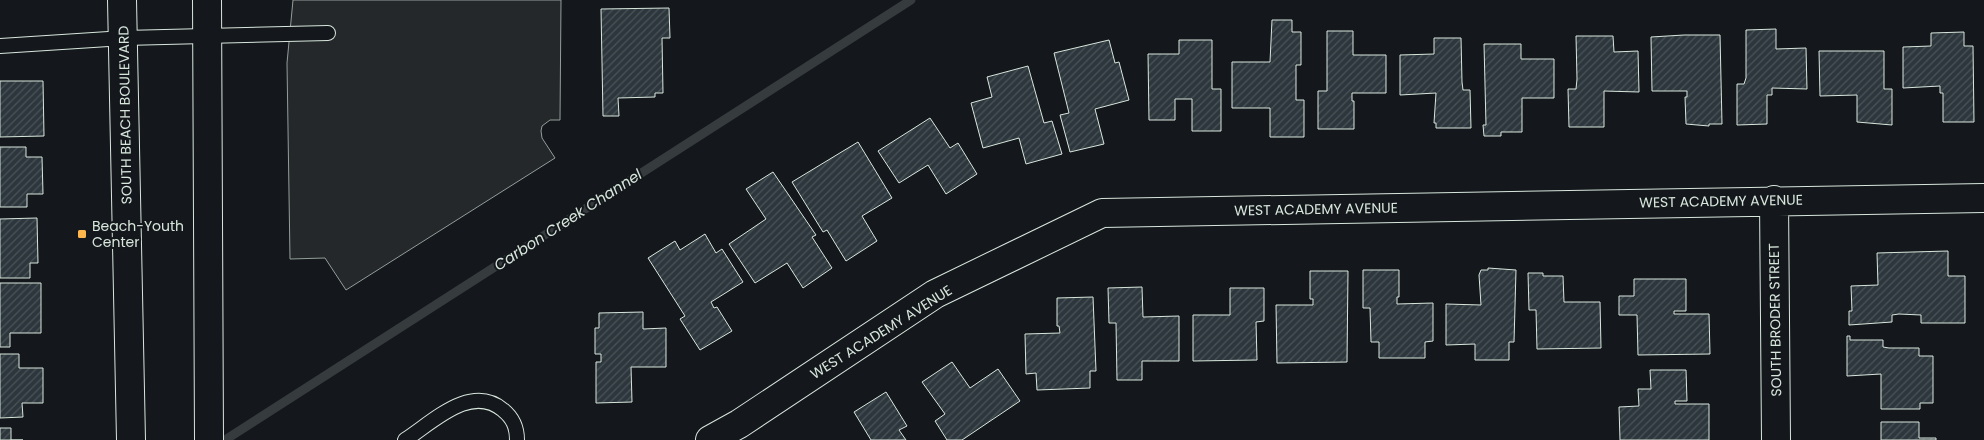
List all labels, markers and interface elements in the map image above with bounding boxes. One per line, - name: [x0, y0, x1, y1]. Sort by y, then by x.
- street label: SOUTH BEACH BOULEVARD: [113, 25, 137, 205]
- water label: Carbon Creek Channel: [490, 164, 646, 275]
- street label: WEST ACADEMY AVENUE: [1639, 190, 1803, 212]
- street label: WEST ACADEMY AVENUE: [1234, 198, 1398, 220]
- place label: Beach-Youth Center: [92, 216, 184, 252]
- marker: Beach-Youth Center: [76, 228, 88, 240]
- street label: SOUTH BRODER STREET: [1764, 243, 1786, 397]
- street label: WEST ACADEMY AVENUE: [806, 280, 956, 384]

